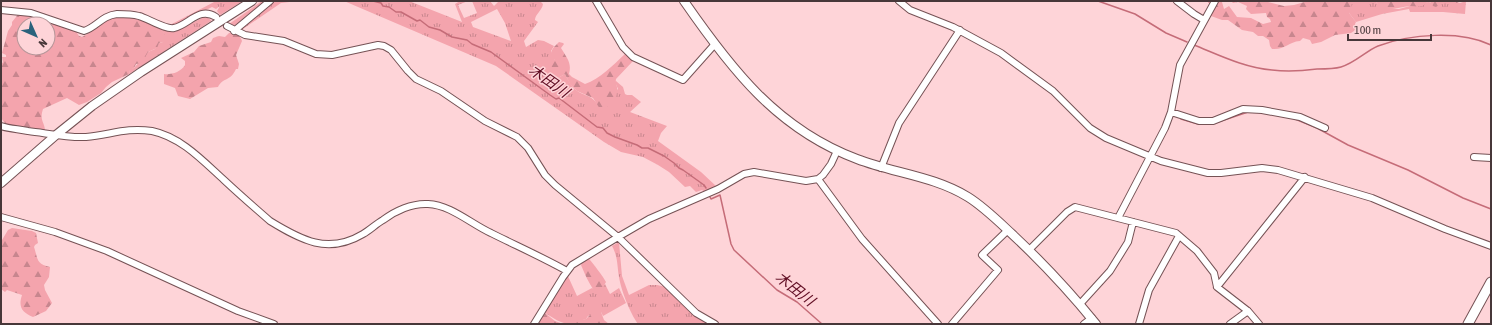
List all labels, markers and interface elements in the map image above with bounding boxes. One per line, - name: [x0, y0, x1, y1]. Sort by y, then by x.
- north arrow: [16, 16, 56, 56]
- scale bar: [1348, 16, 1431, 42]
- text: 100 m: [1354, 23, 1381, 37]
- text: N: [37, 37, 50, 50]
- water label: 木田川: [526, 61, 574, 102]
- water label: 木田川: [772, 268, 820, 310]

